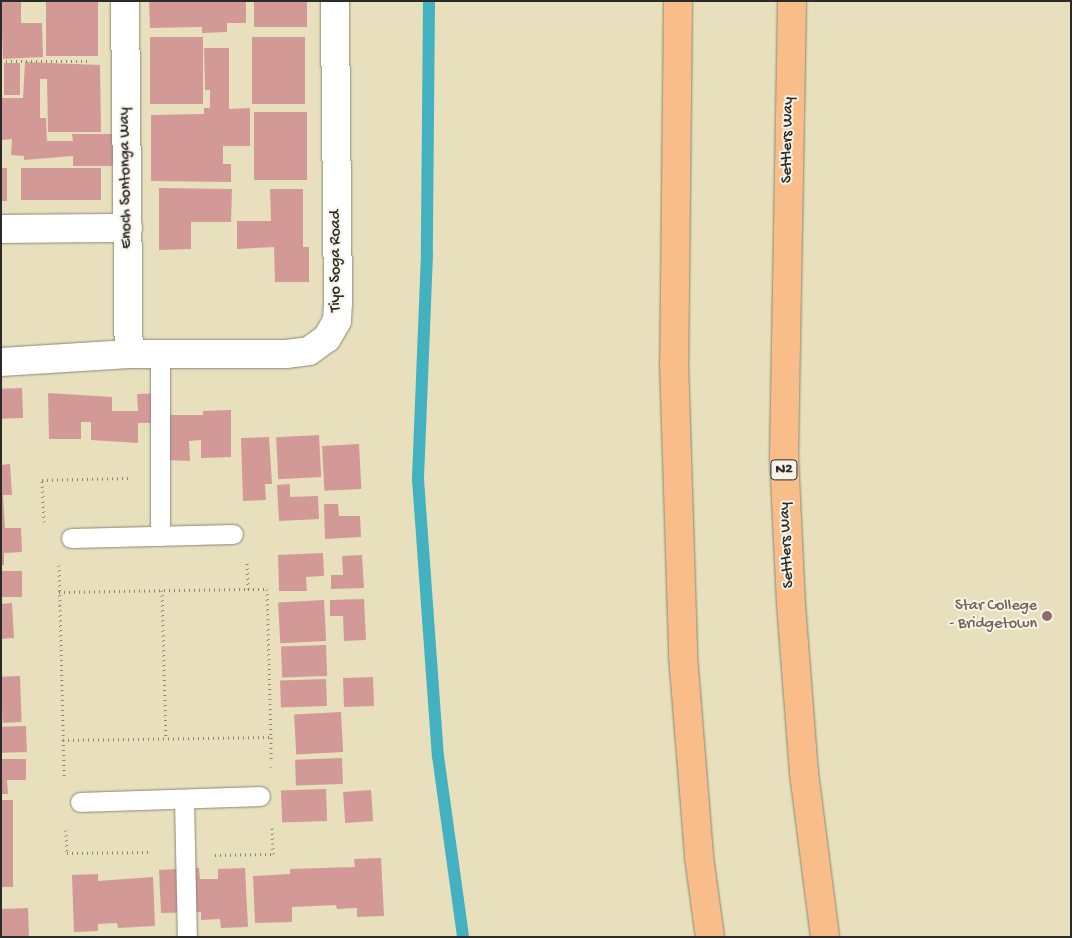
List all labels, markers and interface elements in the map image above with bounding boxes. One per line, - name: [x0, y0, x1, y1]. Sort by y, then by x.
- street label: Settlers Way: [779, 97, 799, 183]
- street label: Enoch Sontonga Way: [116, 107, 138, 249]
- street label: Tiyo Soga Road: [327, 210, 347, 312]
- road number: N2: [770, 458, 798, 482]
- street label: Settlers Way: [776, 501, 800, 589]
- place label: Star College - Bridgetown: [949, 597, 1037, 635]
- marker: Star College - Bridgetown: [1041, 610, 1053, 622]

